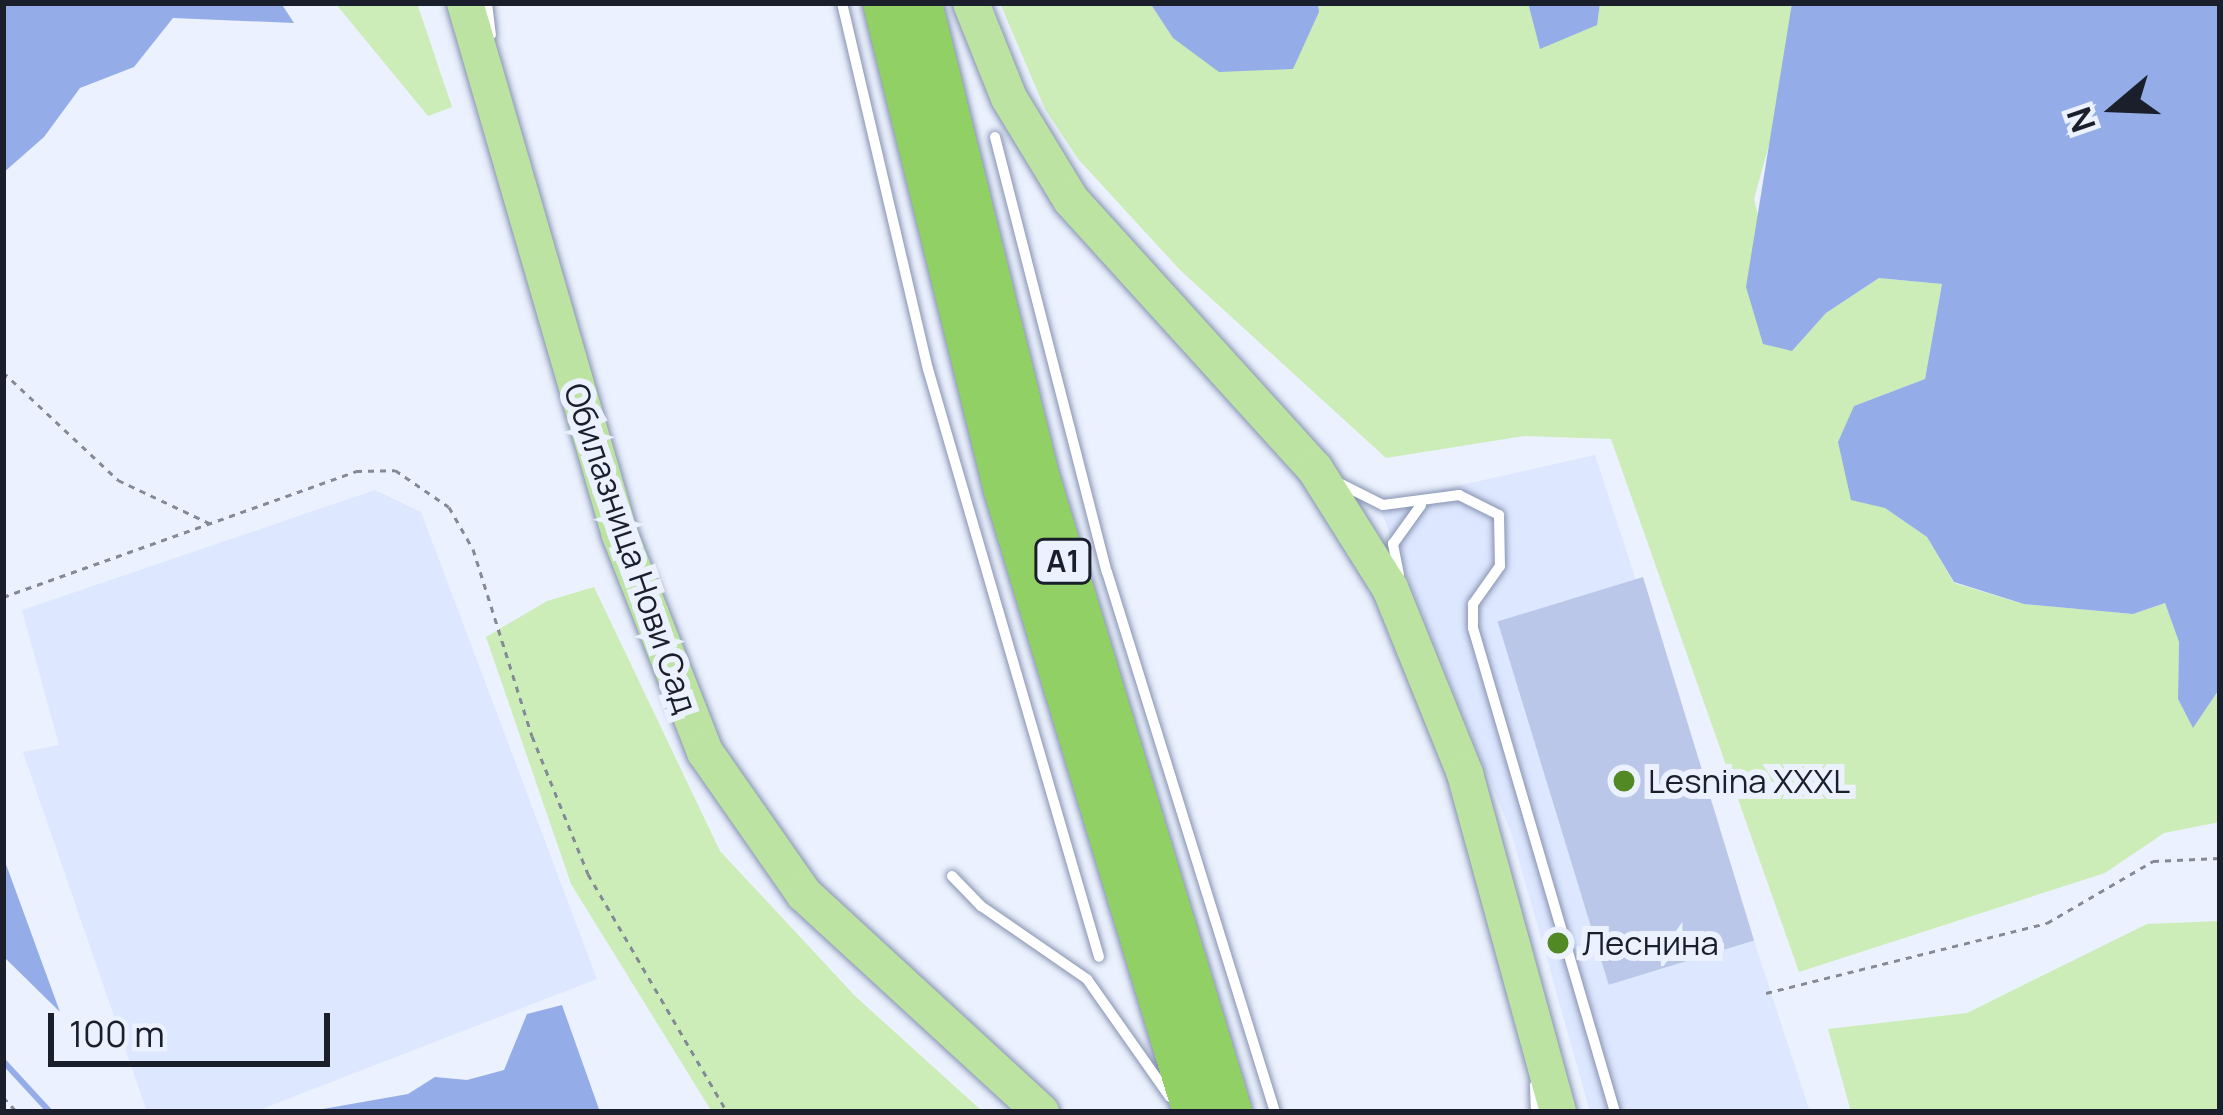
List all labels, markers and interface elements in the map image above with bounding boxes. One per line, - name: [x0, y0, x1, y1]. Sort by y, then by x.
- north arrow: [2055, 48, 2175, 168]
- text: N: [2055, 101, 2106, 138]
- street label: Обилазница Нови Сад: [556, 378, 706, 718]
- road number: A1: [1033, 537, 1093, 585]
- place label: Lesnina XXXL: [1648, 761, 1850, 801]
- marker: Lesnina XXXL: [1611, 768, 1637, 794]
- place label: Леснина: [1582, 923, 1719, 963]
- marker: Леснина: [1545, 930, 1571, 956]
- scale bar: [54, 989, 336, 1063]
- text: 100 m: [69, 1009, 165, 1058]

